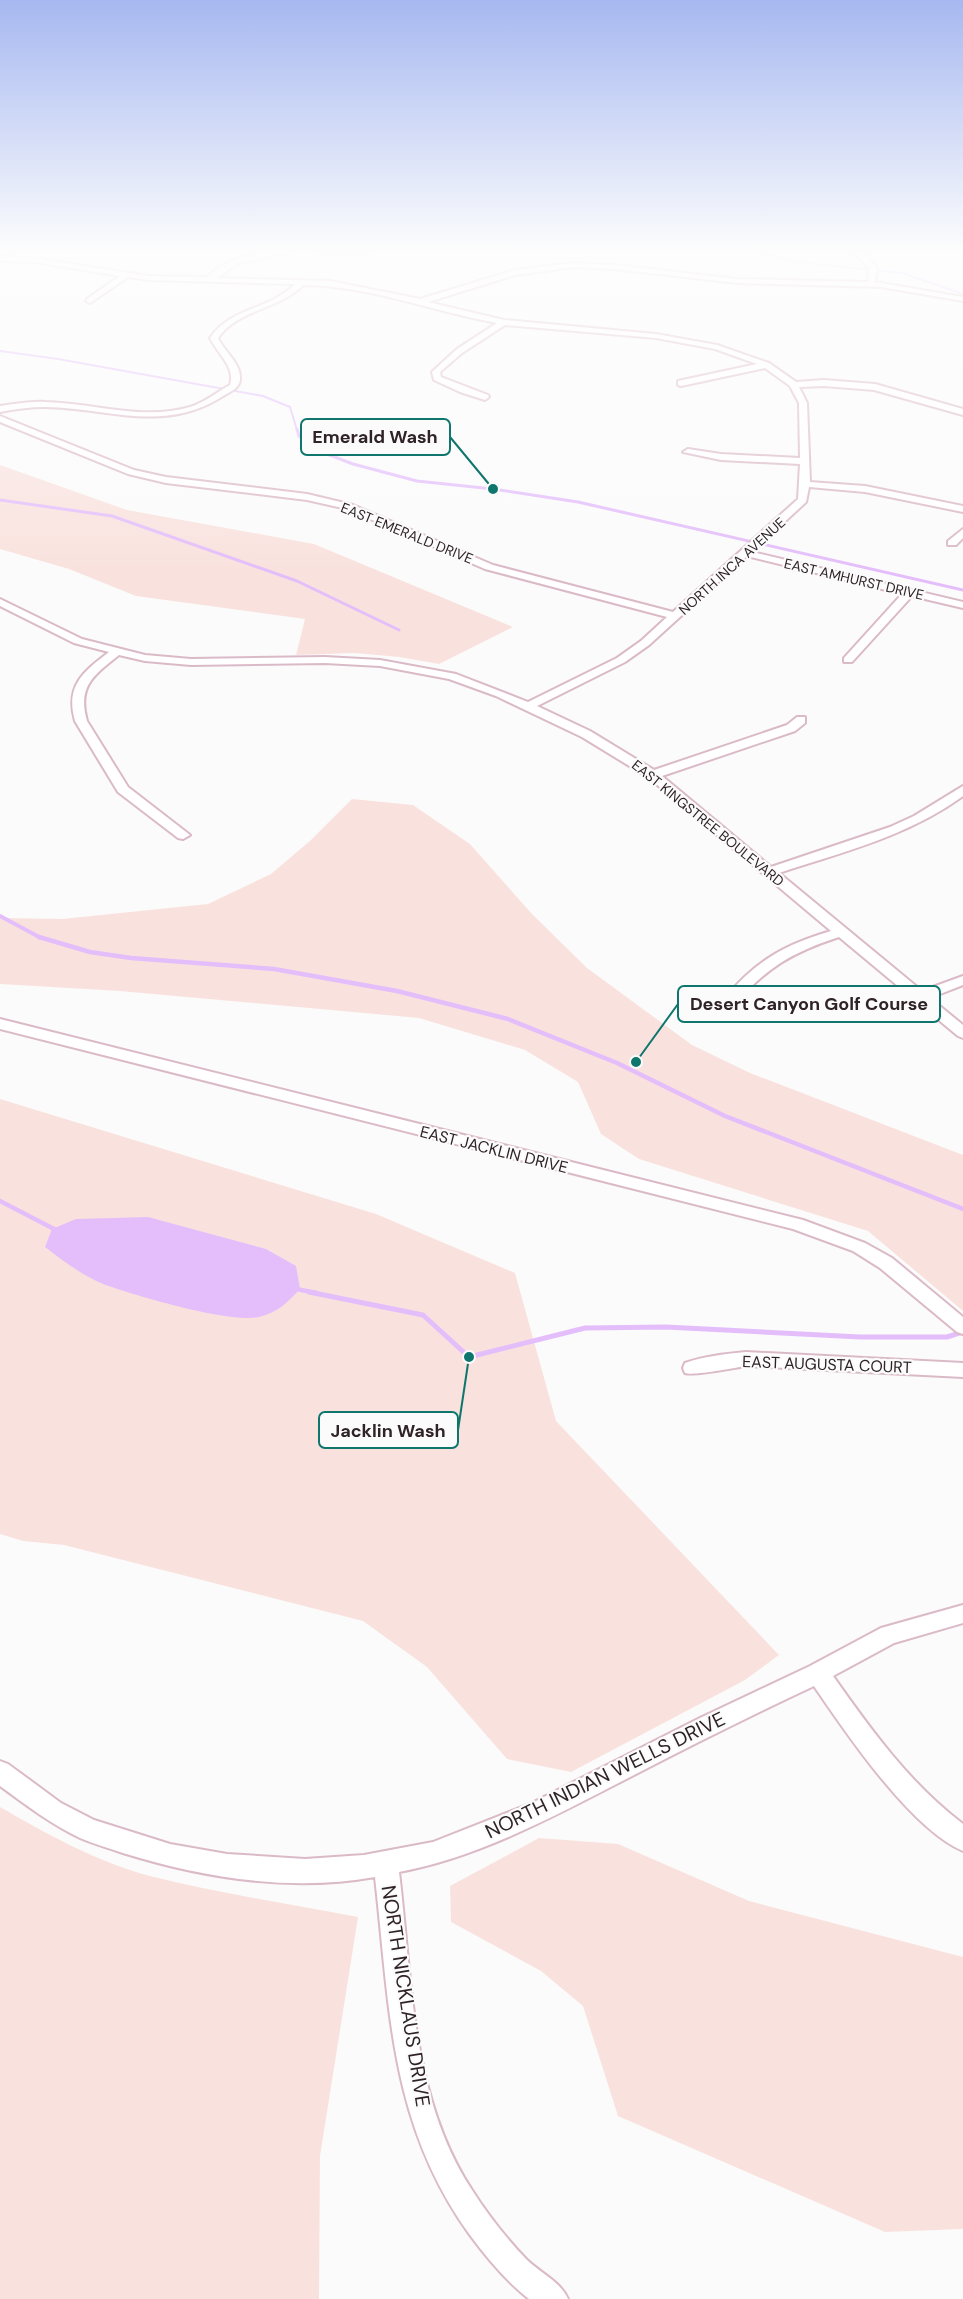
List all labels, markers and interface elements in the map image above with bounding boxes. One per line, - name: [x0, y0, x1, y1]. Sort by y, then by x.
- callout: Emerald Wash: [301, 419, 450, 455]
- text: Emerald Wash: [312, 425, 438, 449]
- street label: EAST EMERALD DRIVE: [338, 498, 476, 568]
- street label: NORTH INCA AVENUE: [675, 513, 789, 619]
- street label: EAST AMHURST DRIVE: [782, 554, 926, 604]
- street label: EAST KINGSTREE BOULEVARD: [628, 756, 788, 890]
- callout: Desert Canyon Golf Course: [678, 986, 940, 1022]
- text: Desert Canyon Golf Course: [690, 992, 928, 1016]
- street label: EAST JACKLIN DRIVE: [418, 1121, 570, 1178]
- street label: EAST AUGUSTA COURT: [742, 1351, 912, 1378]
- callout: Jacklin Wash: [319, 1412, 458, 1448]
- text: Jacklin Wash: [330, 1419, 446, 1443]
- street label: NORTH INDIAN WELLS DRIVE: [481, 1706, 729, 1844]
- street label: NORTH NICKLAUS DRIVE: [376, 1883, 436, 2109]

